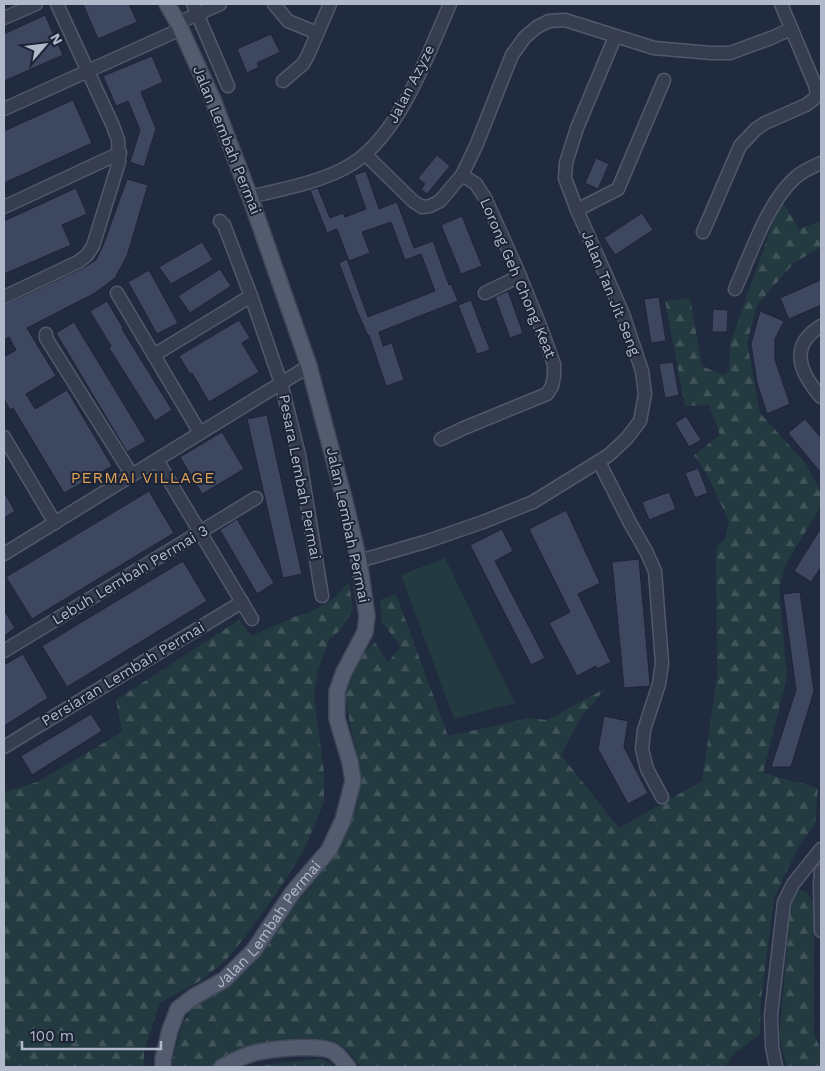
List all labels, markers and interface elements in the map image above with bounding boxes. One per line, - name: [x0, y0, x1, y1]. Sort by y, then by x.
- north arrow: [20, 20, 70, 70]
- text: N: [47, 31, 66, 47]
- street label: Jalan Azyze: [384, 42, 438, 126]
- street label: Jalan Lembah Permai: [189, 63, 265, 217]
- street label: Lorong Geh Chong Keat: [476, 195, 560, 361]
- street label: Jalan Tan Jit Seng: [578, 228, 644, 358]
- street label: Pesara Lembah Permai: [275, 393, 325, 561]
- street label: Jalan Lembah Permai: [323, 445, 373, 605]
- district label: PERMAI VILLAGE: [71, 468, 215, 487]
- street label: Lebuh Lembah Permai 3: [49, 521, 211, 629]
- street label: Persiaran Lembah Permai: [38, 618, 208, 730]
- street label: Jalan Lembah Permai: [212, 857, 325, 992]
- scale bar: [22, 1018, 161, 1050]
- text: 100 m: [30, 1027, 74, 1045]

